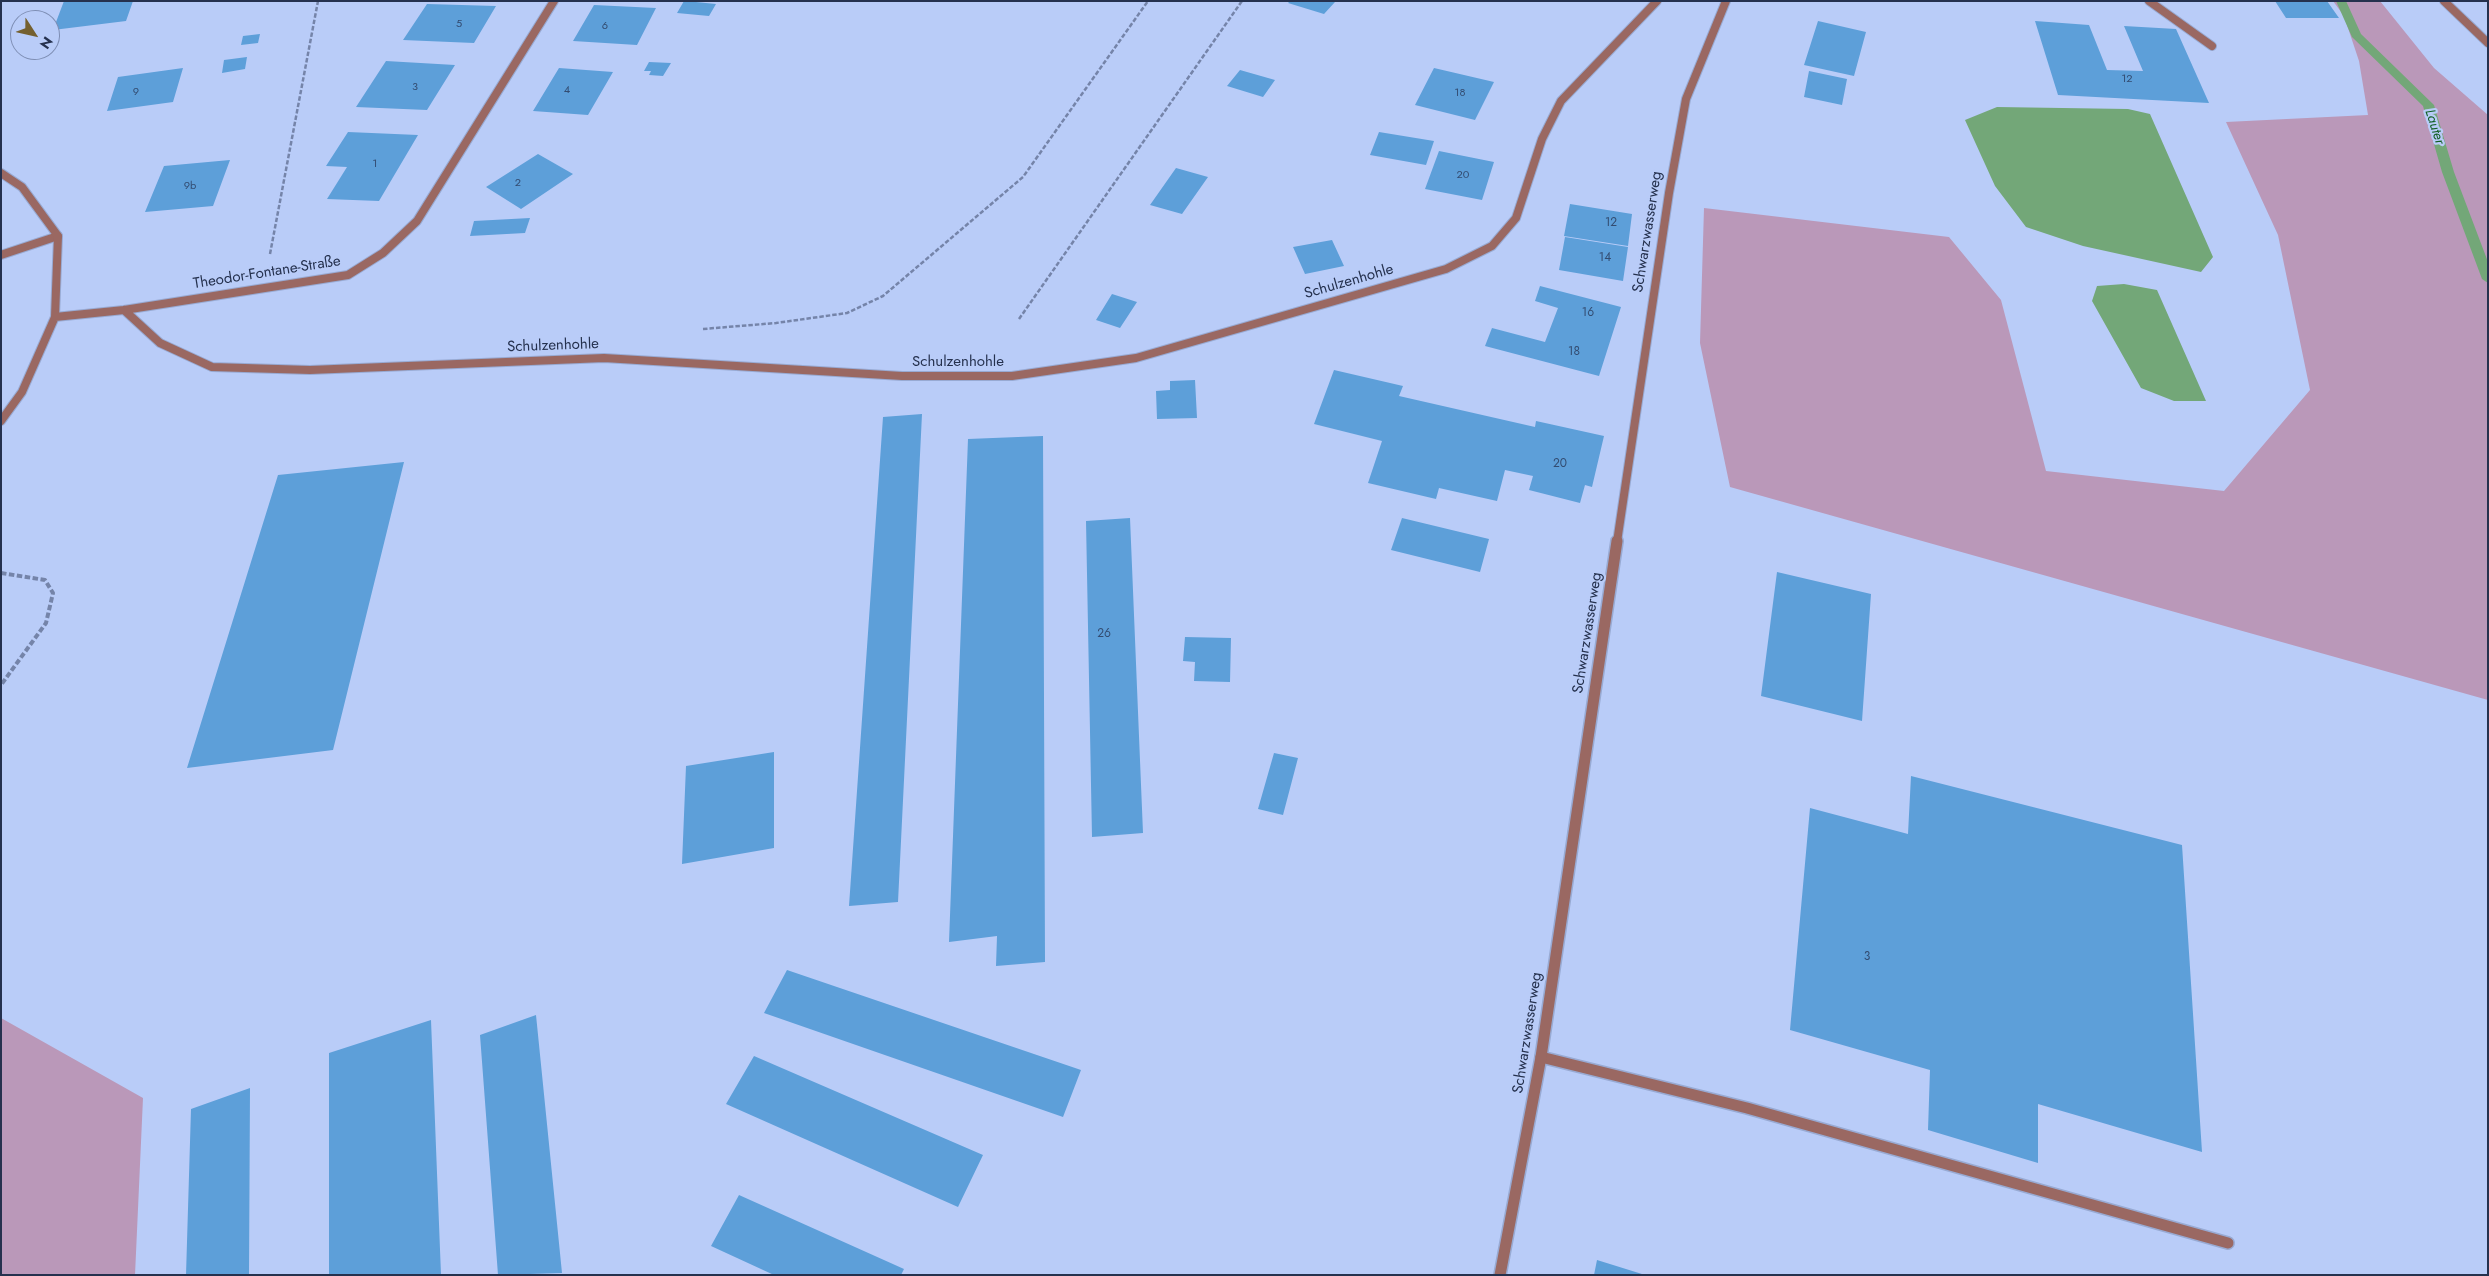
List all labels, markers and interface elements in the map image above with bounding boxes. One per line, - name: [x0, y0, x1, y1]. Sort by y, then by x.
- north arrow: [10, 10, 60, 60]
- house number: 5: [456, 17, 462, 31]
- house number: 6: [602, 19, 608, 33]
- text: N: [35, 33, 58, 53]
- house number: 12: [2121, 72, 2133, 86]
- house number: 3: [412, 80, 418, 94]
- house number: 4: [564, 83, 570, 97]
- house number: 9: [133, 85, 139, 99]
- house number: 18: [1455, 86, 1465, 100]
- water label: Lauter: [2420, 107, 2448, 147]
- house number: 1: [373, 157, 377, 171]
- house number: 20: [1457, 168, 1469, 182]
- street label: Schwarzwasserweg: [1630, 170, 1666, 294]
- house number: 2: [515, 176, 521, 190]
- house number: 9b: [184, 179, 196, 193]
- house number: 12: [1605, 216, 1617, 230]
- house number: 14: [1599, 251, 1611, 265]
- street label: Theodor-Fontane-Straße: [192, 252, 342, 294]
- street label: Schulzenhohle: [1302, 261, 1396, 303]
- house number: 16: [1582, 306, 1594, 320]
- street label: Schulzenhohle: [507, 335, 599, 357]
- house number: 18: [1568, 345, 1580, 359]
- street label: Schulzenhohle: [912, 353, 1004, 371]
- house number: 20: [1553, 457, 1567, 471]
- street label: Schwarzwasserweg: [1570, 571, 1606, 695]
- house number: 26: [1097, 627, 1111, 641]
- house number: 3: [1864, 950, 1870, 964]
- street label: Schwarzwasserweg: [1510, 971, 1546, 1095]

